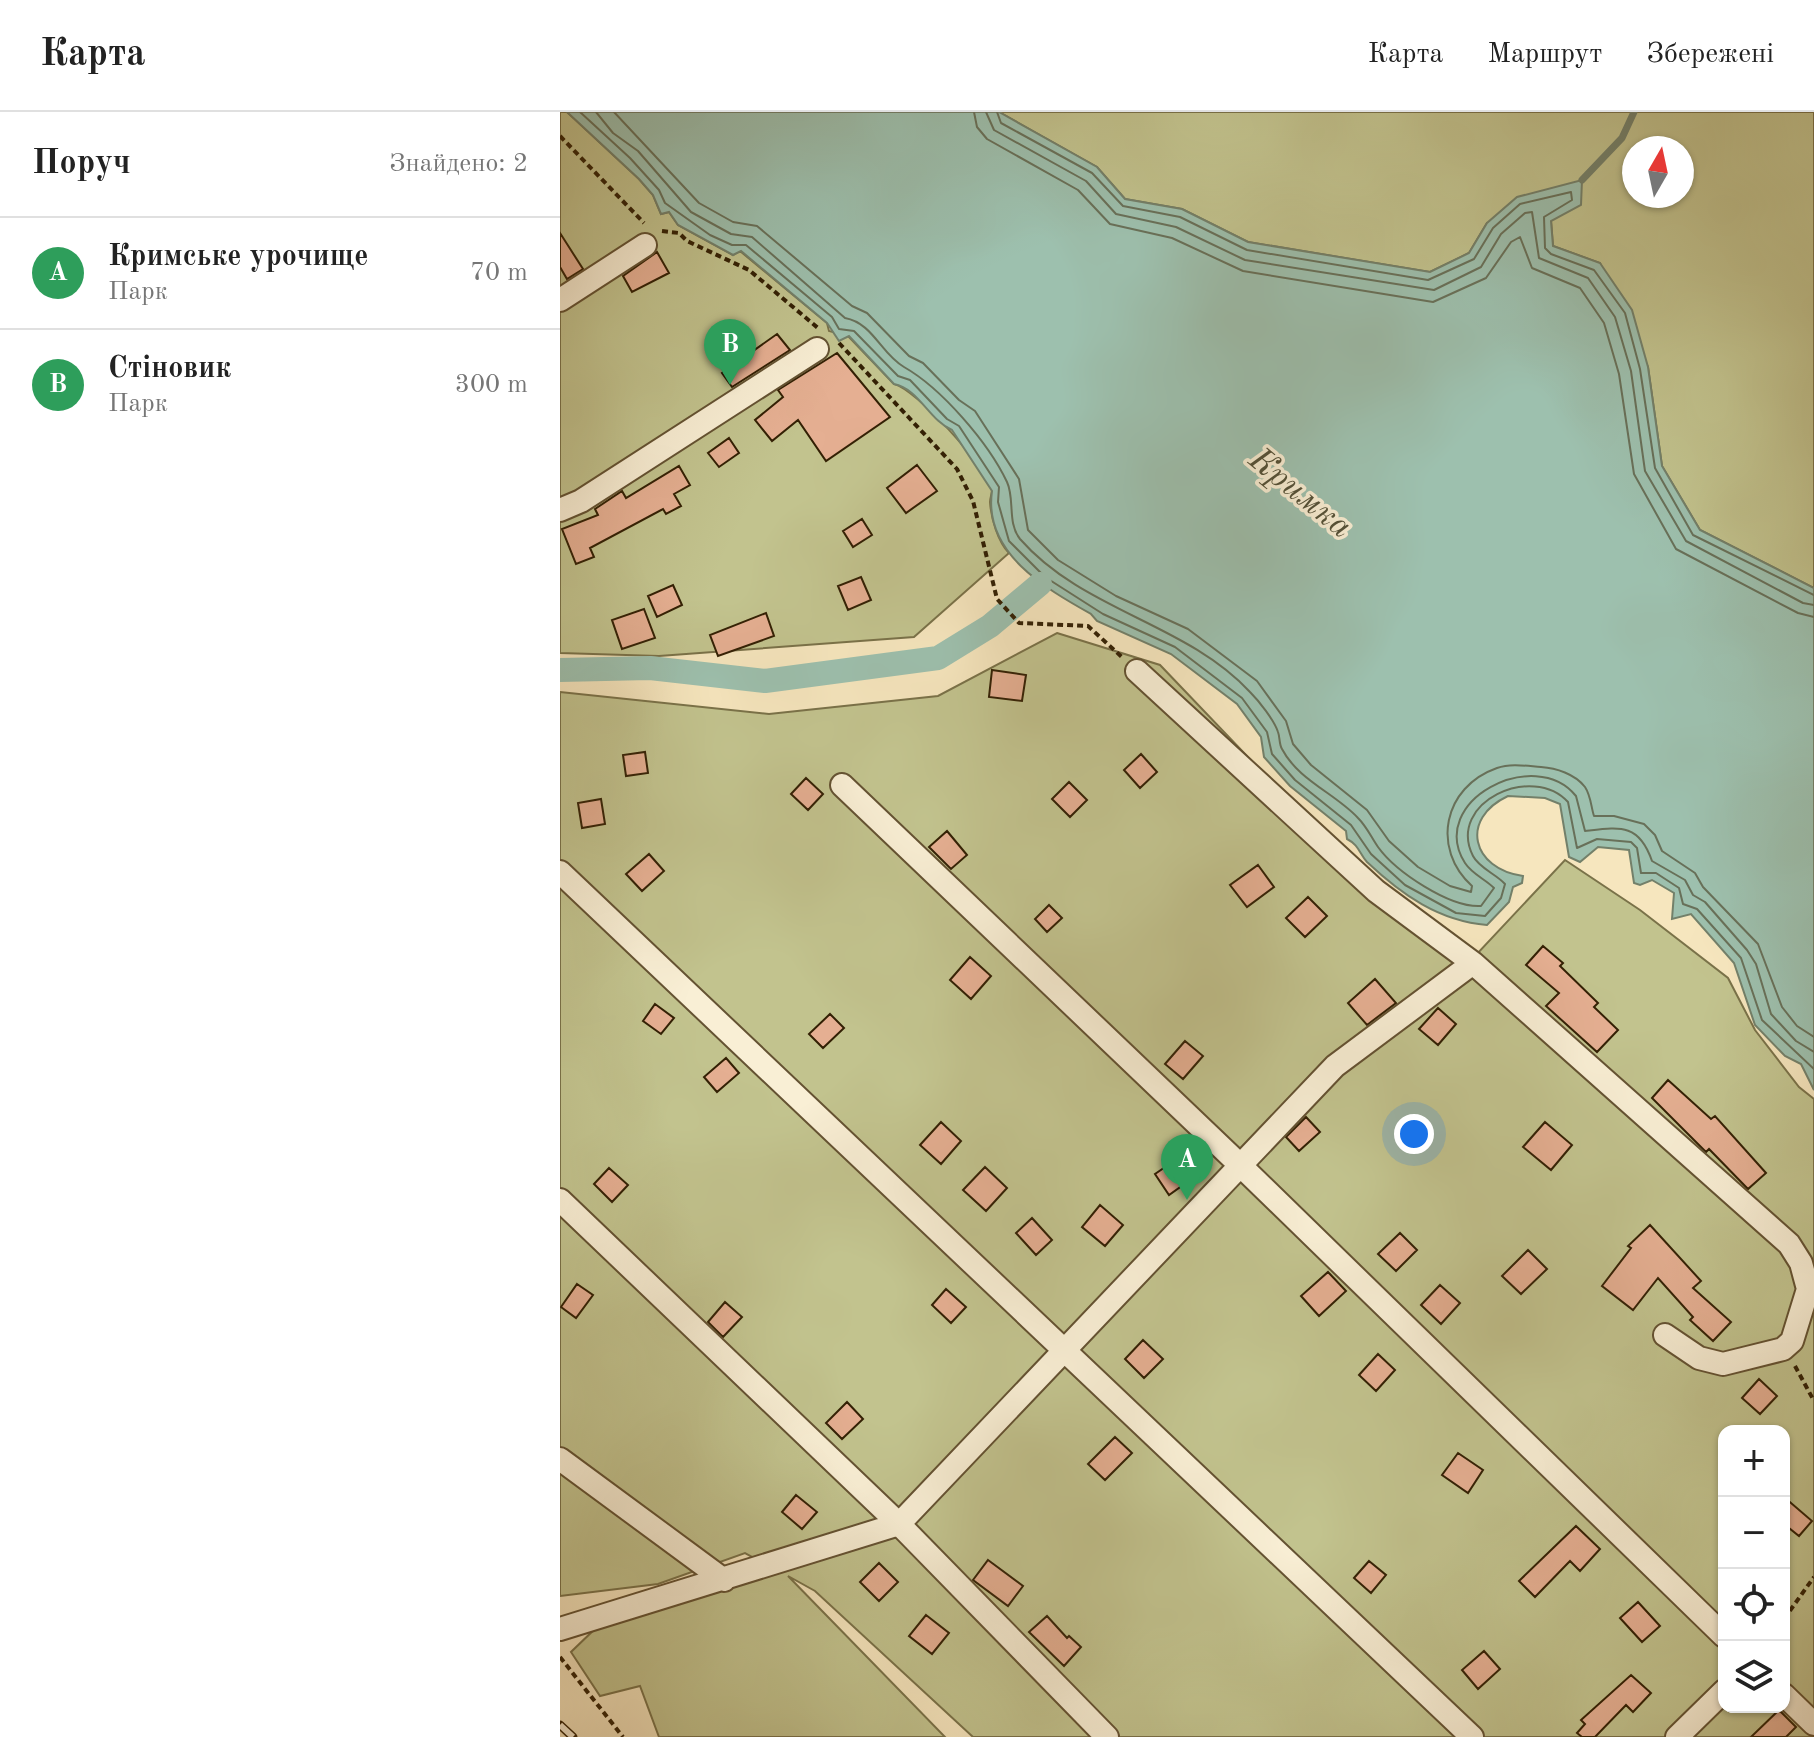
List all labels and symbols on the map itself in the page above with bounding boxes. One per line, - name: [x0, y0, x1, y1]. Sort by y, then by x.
- north arrow: [1622, 136, 1694, 208]
- pin: B: [704, 319, 756, 385]
- water label: Кримка: [1241, 442, 1358, 545]
- your location: [1394, 1114, 1434, 1154]
- pin: A: [1161, 1134, 1213, 1200]

